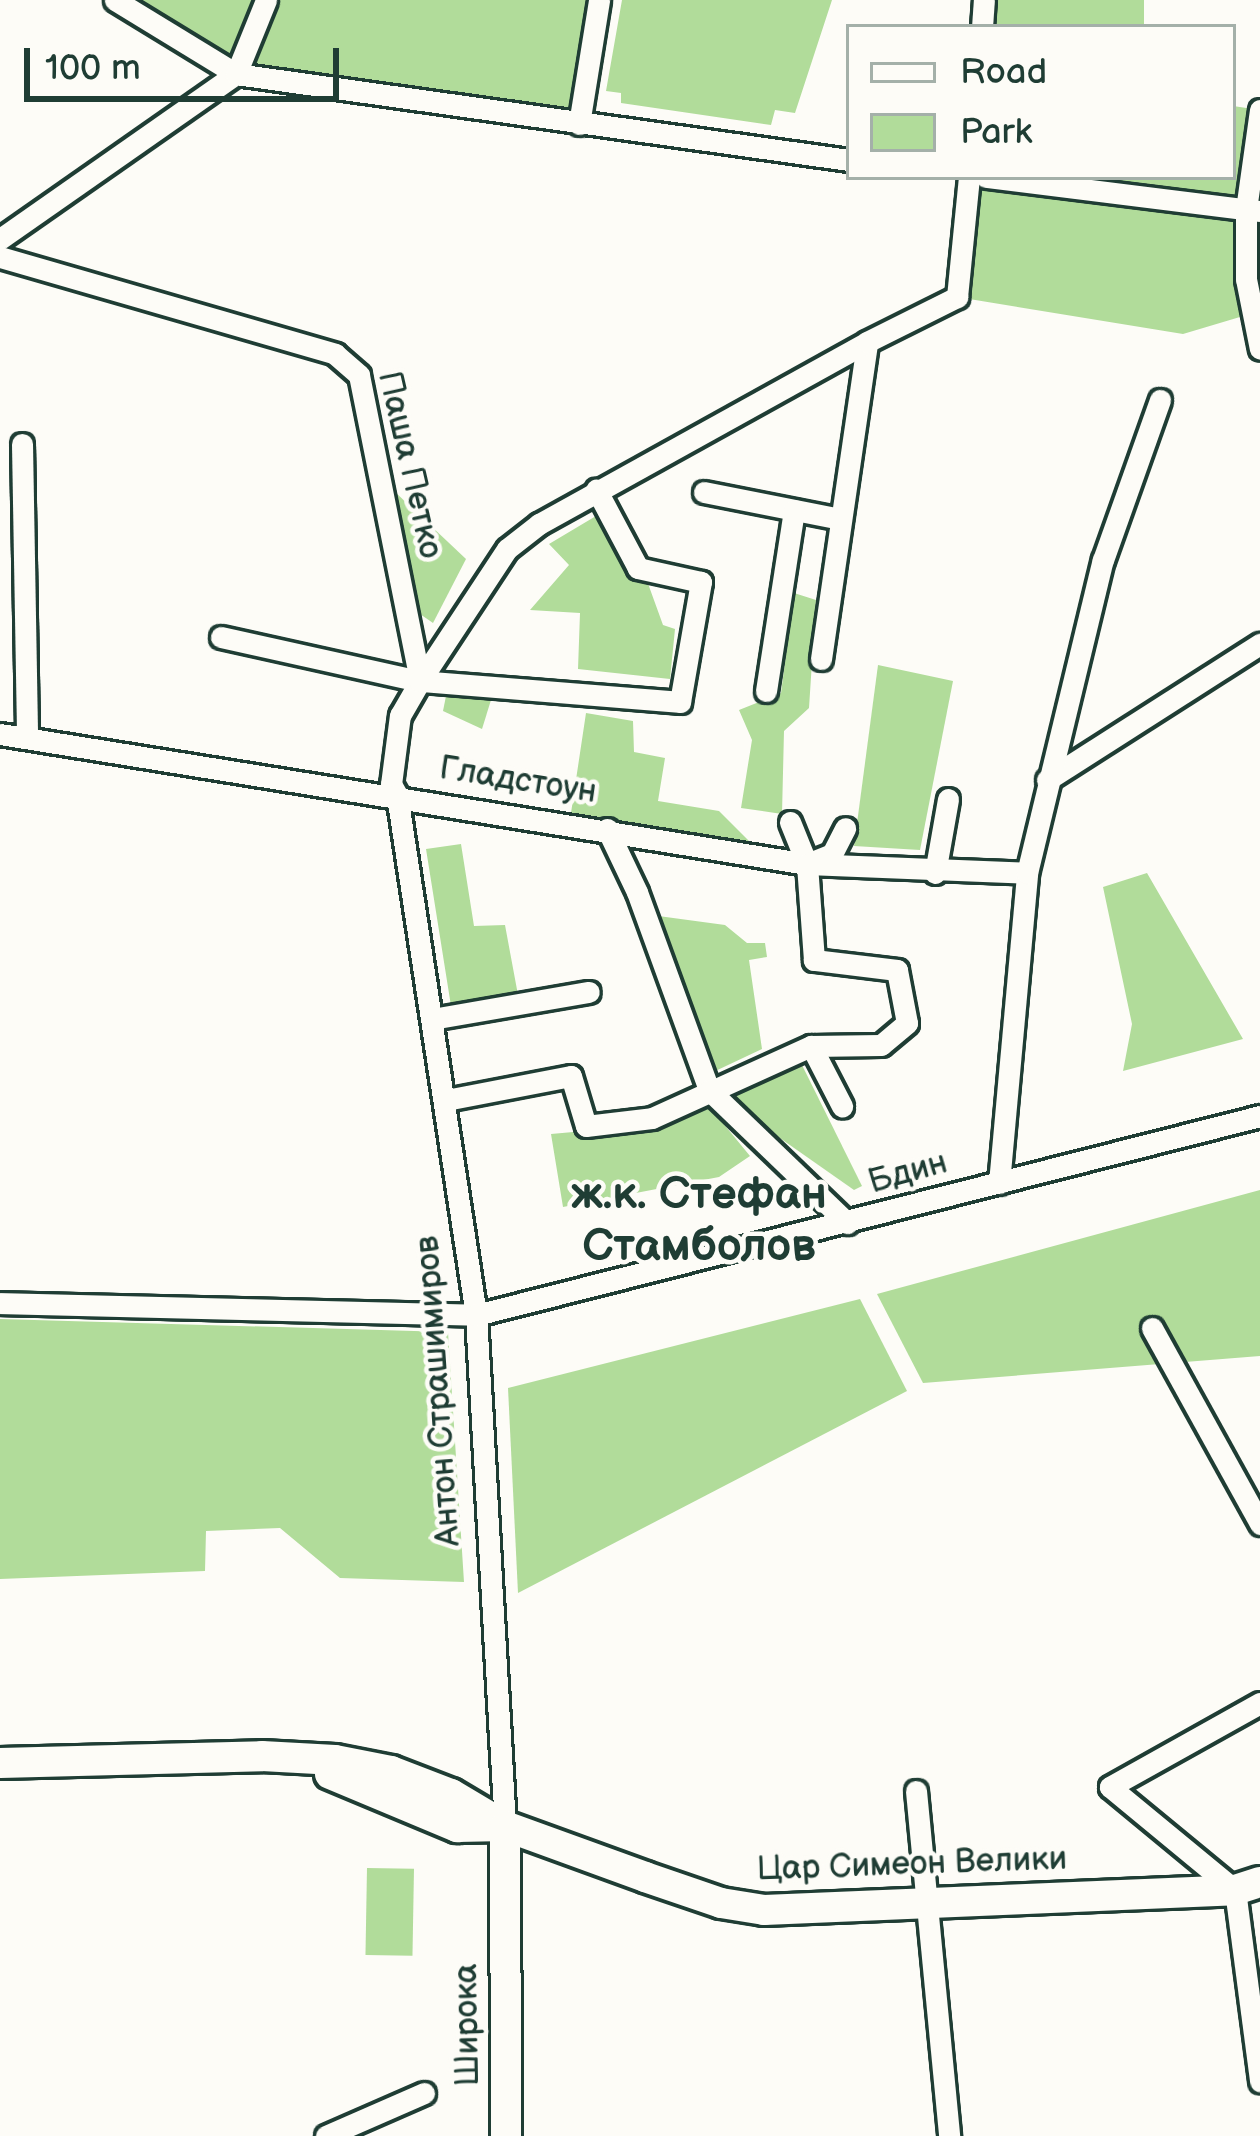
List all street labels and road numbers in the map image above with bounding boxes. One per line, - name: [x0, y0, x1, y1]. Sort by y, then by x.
- street label: Паша Петко: [368, 368, 450, 562]
- street label: Гладстоун: [437, 749, 599, 813]
- street label: Бдин: [864, 1144, 952, 1202]
- street label: Антон Страшимиров: [408, 1234, 470, 1548]
- street label: Цар Симеон Велики: [756, 1840, 1068, 1890]
- street label: Широка: [447, 1963, 489, 2087]

